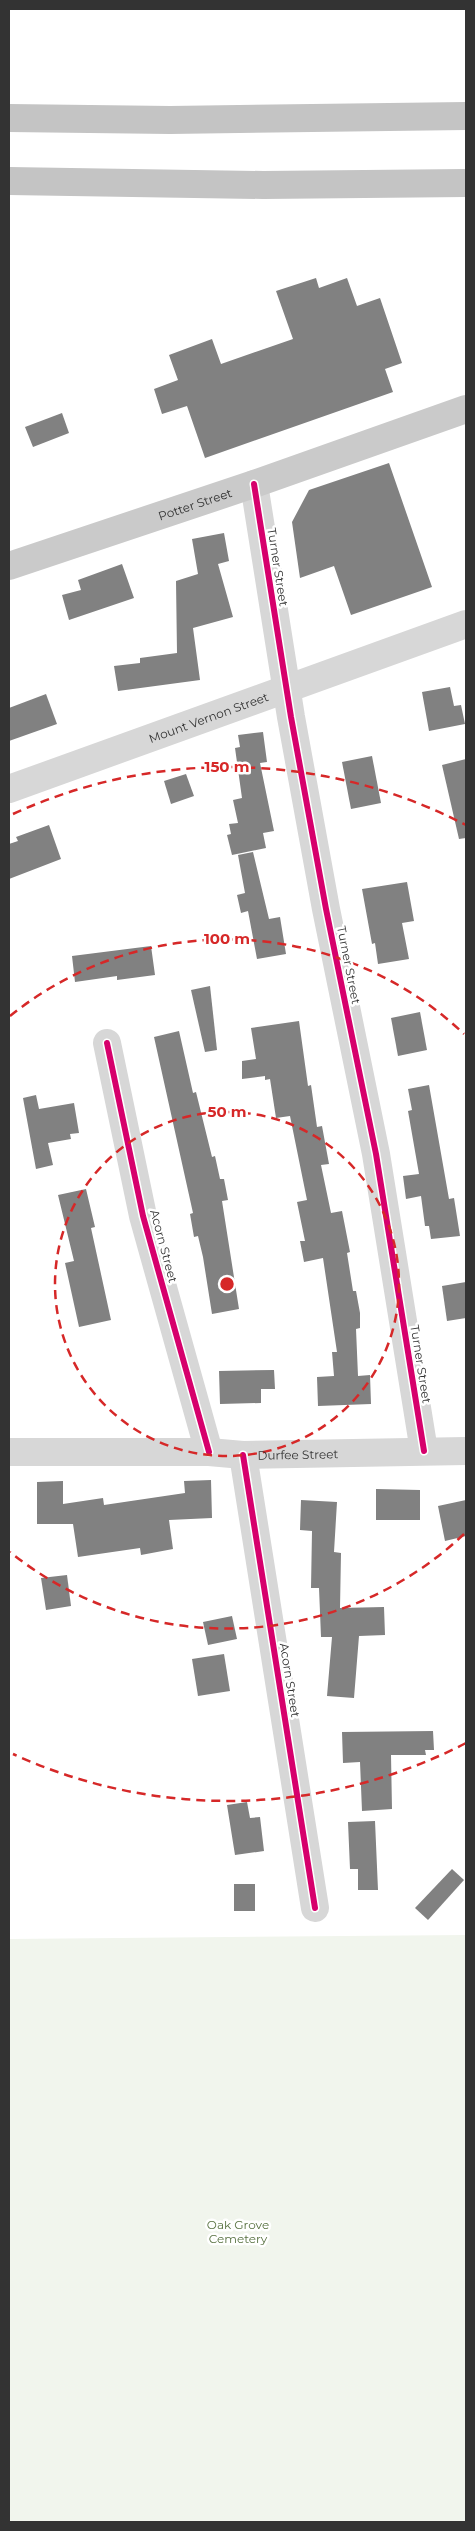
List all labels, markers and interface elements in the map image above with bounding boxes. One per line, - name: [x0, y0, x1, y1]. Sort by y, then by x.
- street label: Potter Street: [156, 484, 234, 523]
- street label: Turner Street: [264, 527, 292, 607]
- street label: Mount Vernon Street: [147, 688, 270, 745]
- text: 150 m: [205, 757, 249, 776]
- street label: Turner Street: [334, 925, 364, 1005]
- text: 100 m: [204, 929, 250, 948]
- text: 50 m: [207, 1102, 247, 1121]
- street label: Acorn Street: [147, 1208, 181, 1284]
- centre of rings: [218, 1275, 236, 1293]
- street label: Turner Street: [407, 1324, 435, 1404]
- street label: Durfee Street: [257, 1446, 338, 1462]
- street label: Acorn Street: [277, 1642, 303, 1718]
- park label: Oak Grove Cemetery: [207, 2217, 269, 2246]

